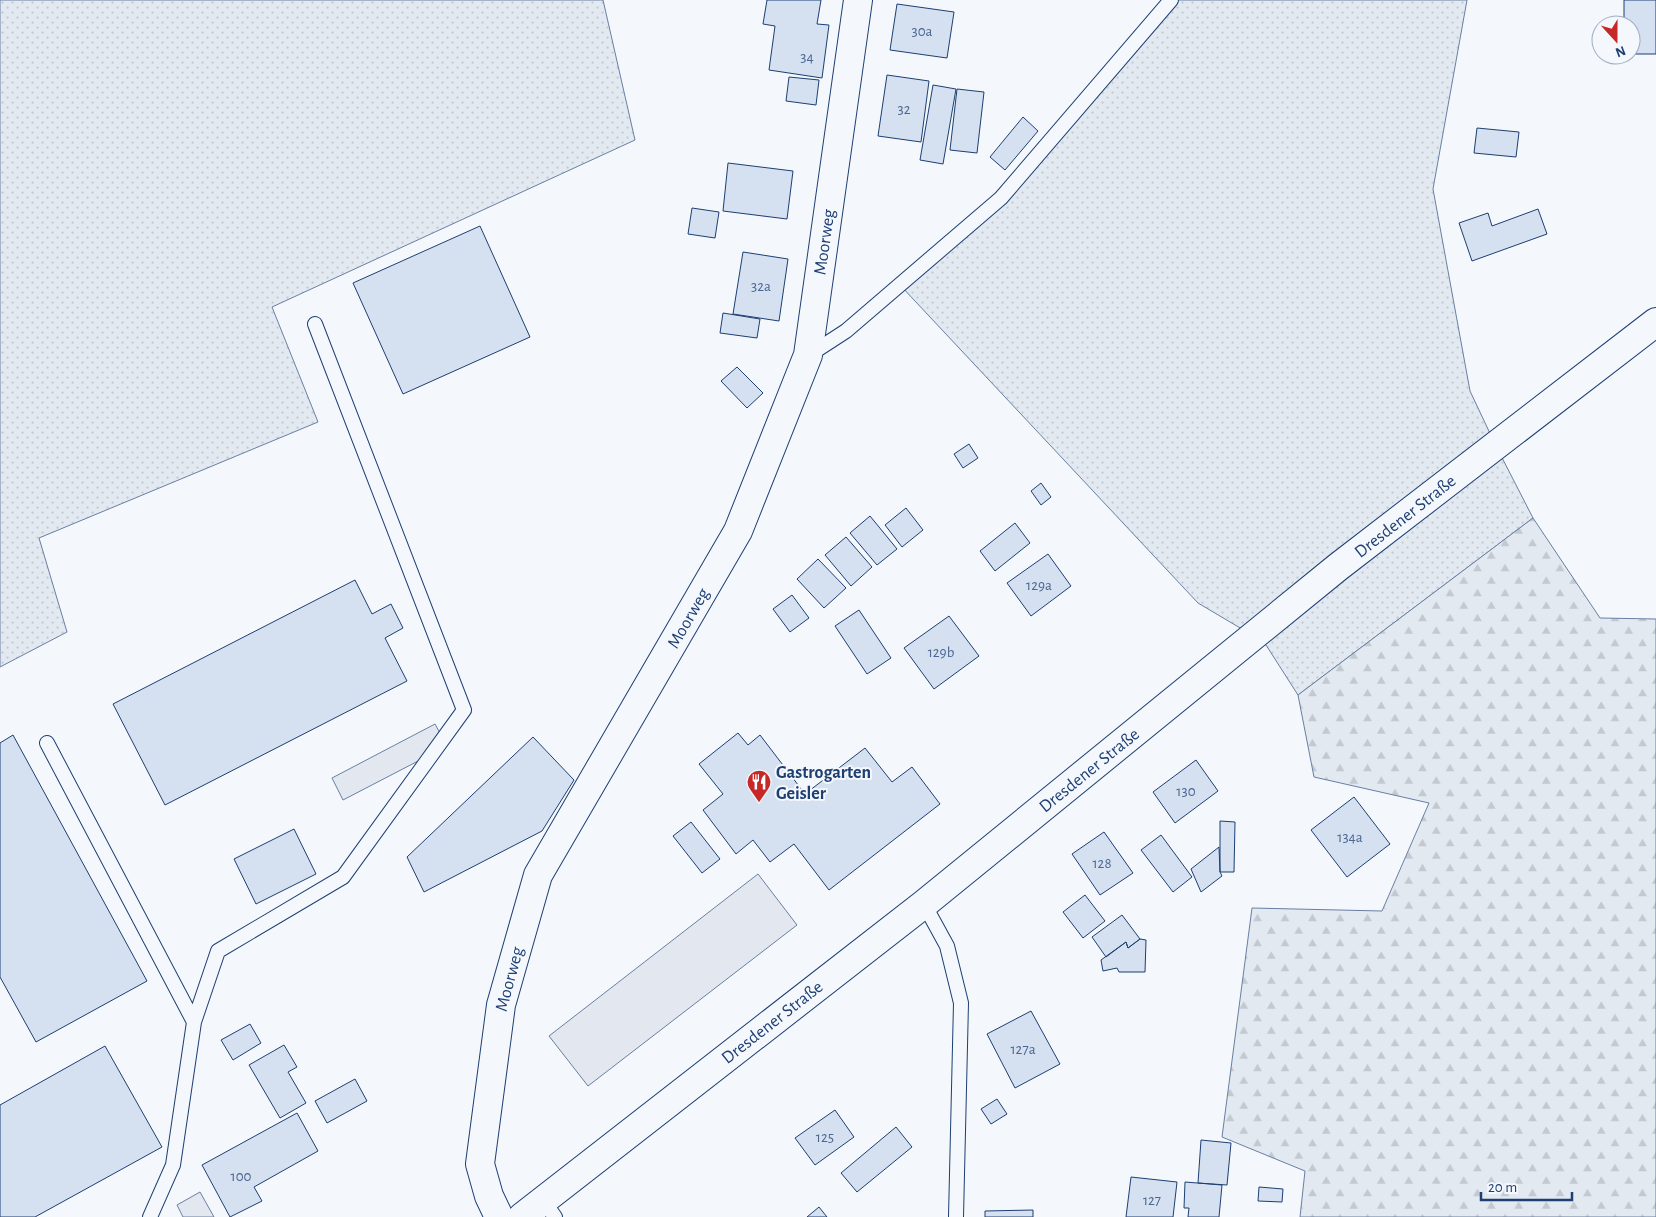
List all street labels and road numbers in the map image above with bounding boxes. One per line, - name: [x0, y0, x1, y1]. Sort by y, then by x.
- street label: Moorweg: [811, 208, 839, 276]
- street label: Dresdener Straße: [1352, 472, 1460, 562]
- street label: Moorweg: [665, 585, 713, 652]
- street label: Dresdener Straße: [1036, 725, 1143, 816]
- street label: Moorweg: [493, 945, 527, 1014]
- street label: Dresdener Straße: [719, 978, 827, 1068]

